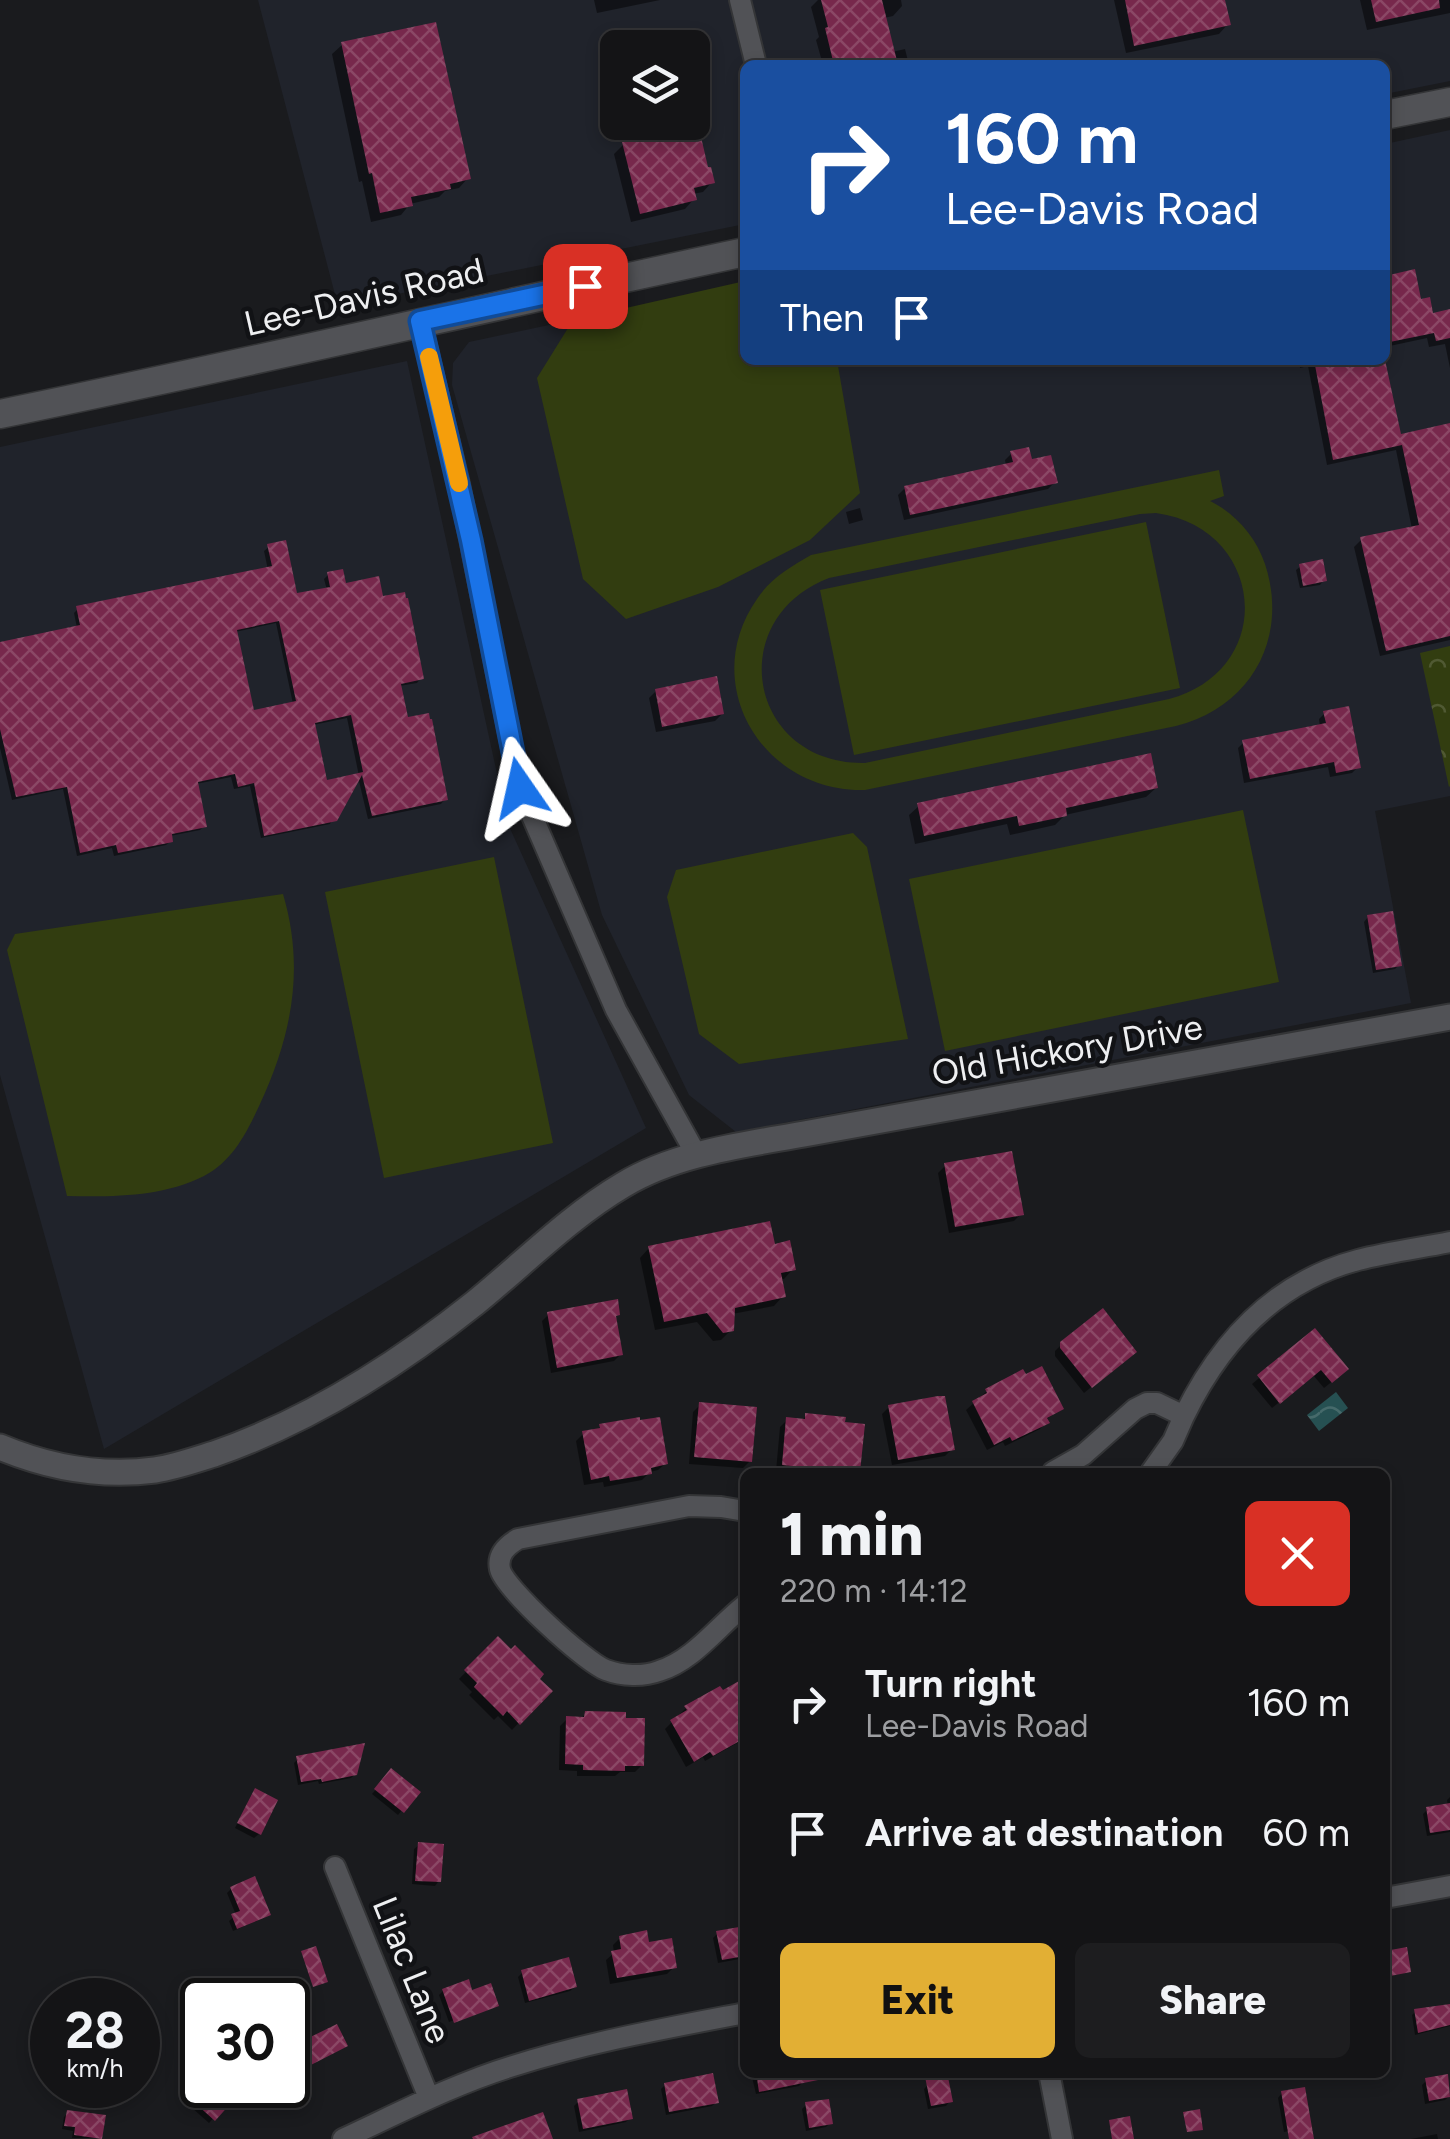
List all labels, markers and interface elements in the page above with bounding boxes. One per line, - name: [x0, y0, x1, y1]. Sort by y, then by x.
- map controls: [600, 30, 710, 140]
- button: layers: [600, 30, 710, 140]
- text: 160 m: [945, 96, 1138, 181]
- icon: right: [780, 100, 910, 230]
- text: Lee-Davis Road: [945, 181, 1259, 235]
- pin: [543, 244, 628, 329]
- street label: Lee-Davis Road: [240, 249, 488, 345]
- icon: arrive: [558, 259, 613, 314]
- icon: arrive: [884, 290, 939, 345]
- text: Then: [780, 295, 864, 341]
- position arrow: [468, 736, 572, 840]
- street label: Old Hickory Drive: [928, 1006, 1206, 1094]
- text: 1 min: [780, 1498, 923, 1570]
- button: close: [1245, 1501, 1350, 1606]
- text: 220 m · 14:12: [780, 1572, 968, 1610]
- text: Turn right: [865, 1661, 1037, 1707]
- icon: right: [780, 1676, 835, 1731]
- text: 160 m: [1247, 1680, 1350, 1726]
- text: Lee-Davis Road: [865, 1707, 1089, 1745]
- icon: arrive: [780, 1806, 835, 1861]
- text: Arrive at destination: [865, 1810, 1223, 1856]
- text: 60 m: [1262, 1810, 1350, 1856]
- street label: Lilac Lane: [364, 1891, 460, 2049]
- button: Exit: [780, 1943, 1055, 2058]
- button: Share: [1075, 1943, 1350, 2058]
- speed limit sign: 30: [180, 1978, 310, 2108]
- text: 28: [65, 2000, 125, 2061]
- text: km/h: [66, 2053, 124, 2083]

